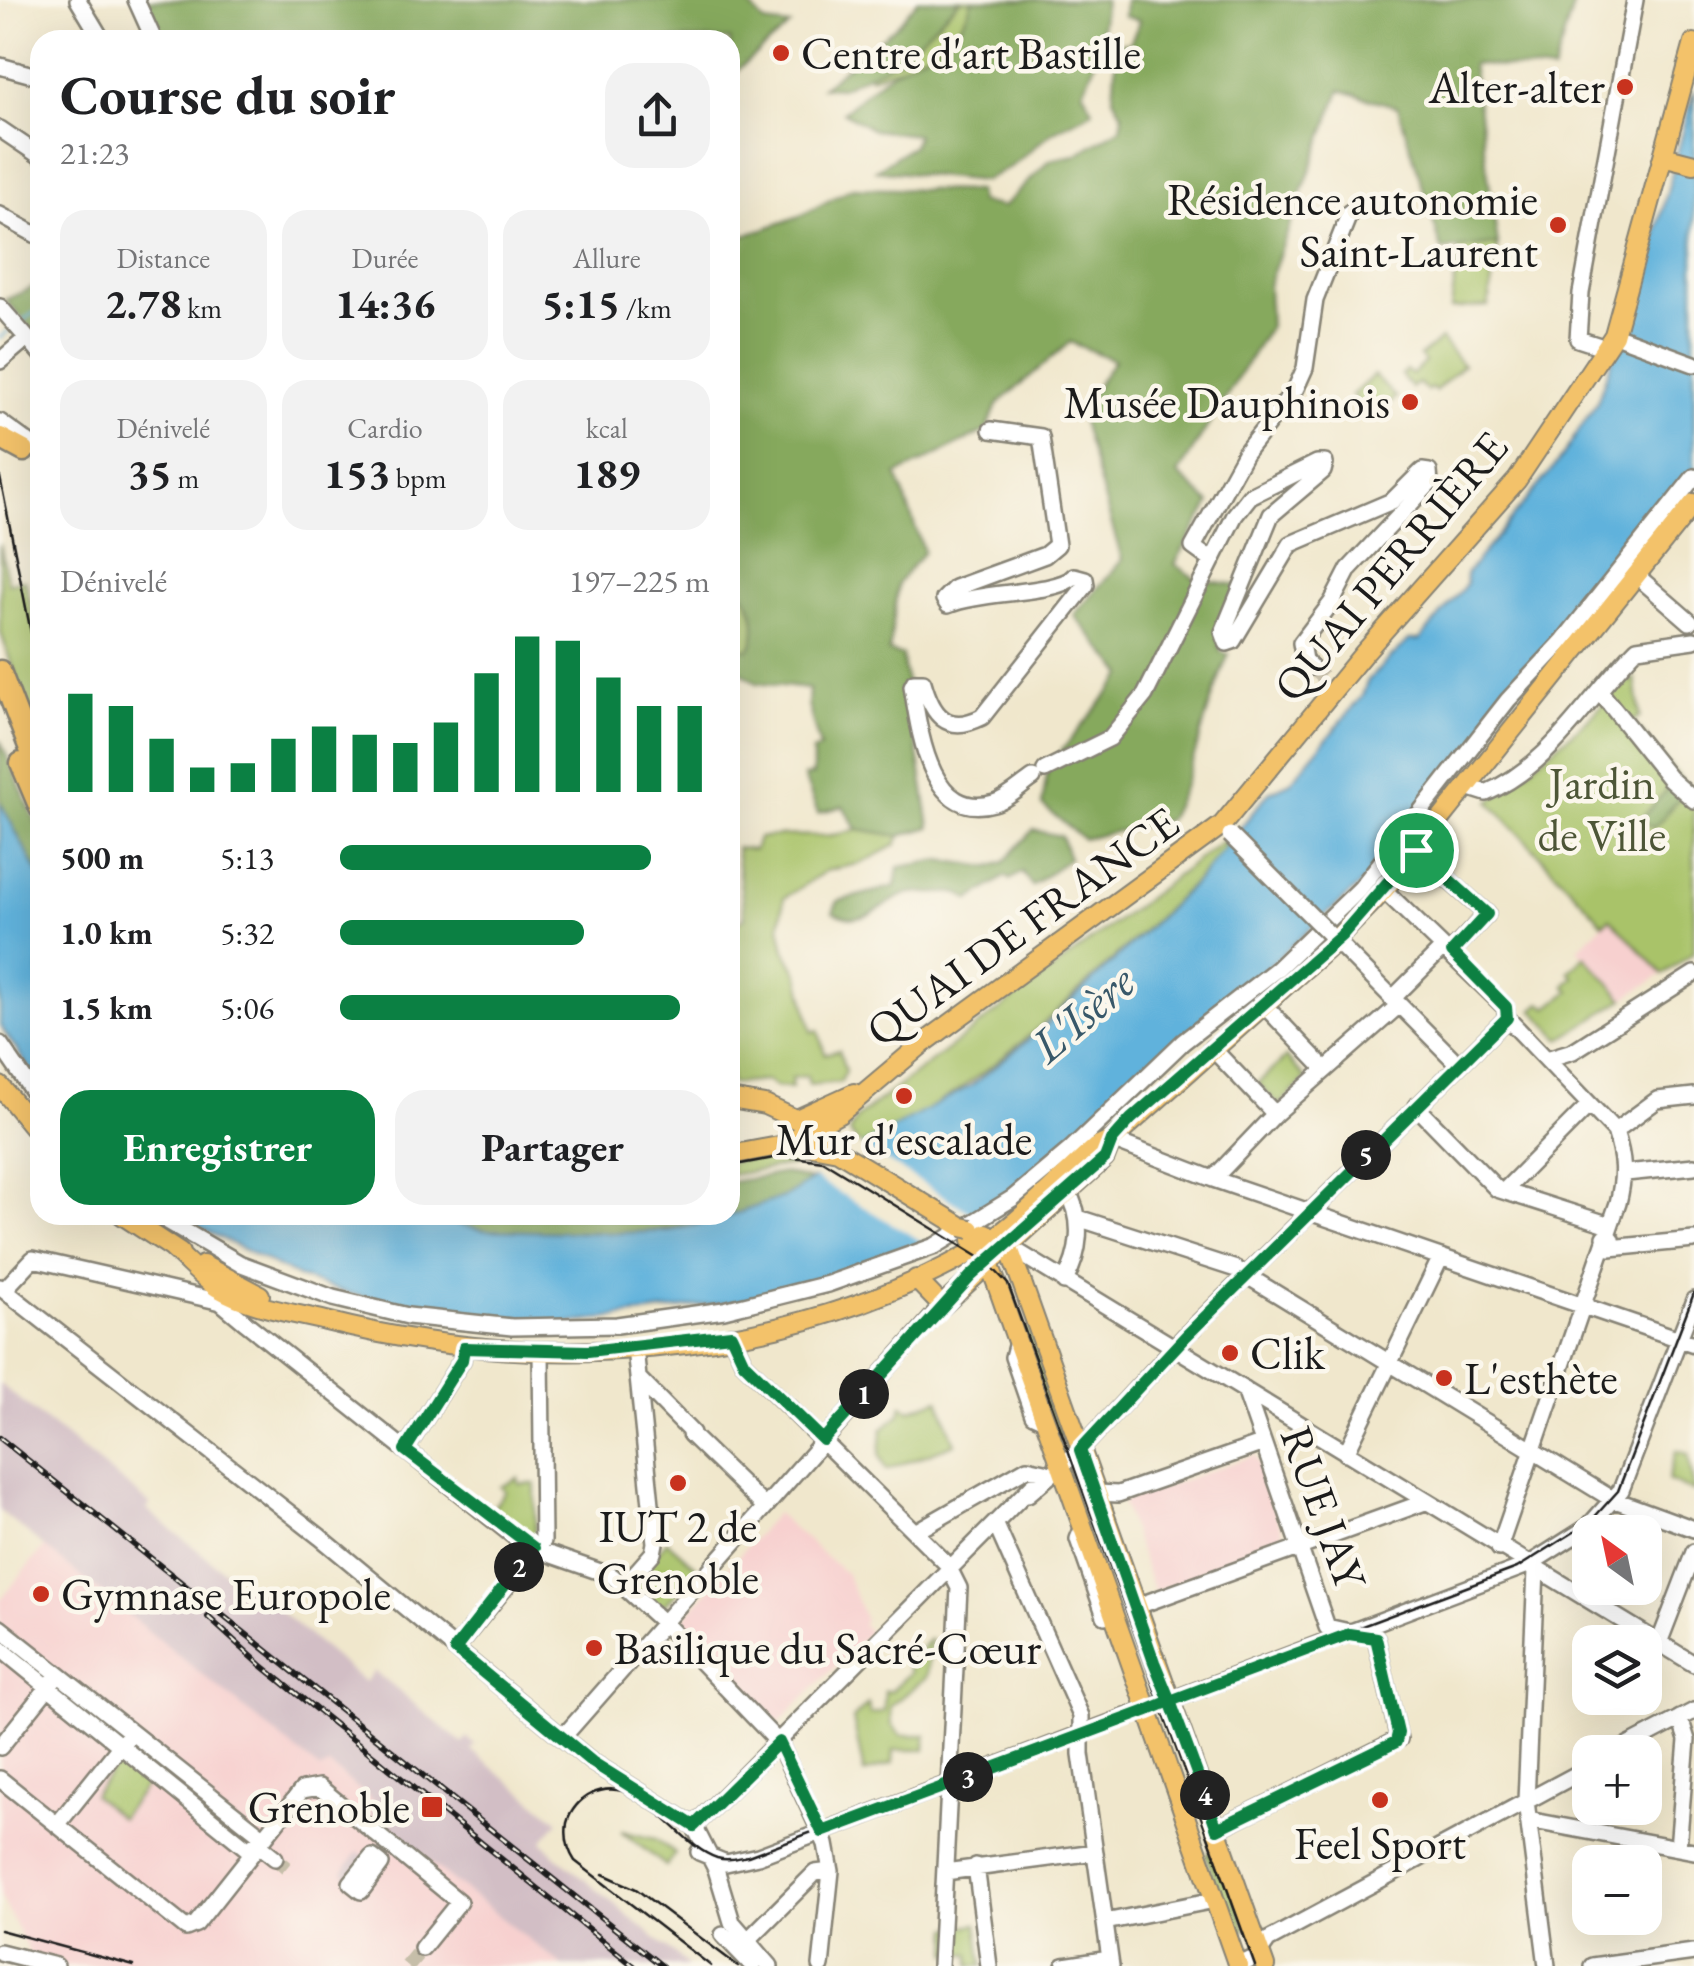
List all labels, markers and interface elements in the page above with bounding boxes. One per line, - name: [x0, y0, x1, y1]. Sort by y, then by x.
- place label: Centre d'art Bastille: [801, 24, 1141, 82]
- marker: Centre d'art Bastille: [770, 42, 792, 64]
- place label: Alter-alter: [1428, 58, 1605, 116]
- text: Course du soir: [60, 59, 395, 130]
- button: share: [605, 63, 710, 168]
- marker: Alter-alter: [1614, 76, 1636, 98]
- text: 21:23: [60, 132, 129, 174]
- place label: Résidence autonomie Saint-Laurent: [1167, 170, 1538, 280]
- marker: Résidence autonomie Saint-Laurent: [1547, 214, 1569, 236]
- text: Distance: [117, 240, 210, 276]
- text: Durée: [352, 240, 418, 276]
- text: Allure: [573, 240, 641, 276]
- text: 2.78: [105, 276, 182, 331]
- text: 14:36: [335, 276, 435, 331]
- text: 5:15: [542, 276, 620, 331]
- text: km: [182, 290, 222, 326]
- text: /km: [620, 290, 672, 326]
- place label: Musée Dauphinois: [1063, 373, 1390, 431]
- marker: Musée Dauphinois: [1399, 391, 1421, 413]
- text: Dénivelé: [116, 410, 210, 446]
- text: Cardio: [347, 410, 423, 446]
- text: kcal: [586, 410, 628, 446]
- street label: QUAI PERRIÈRE: [1260, 419, 1520, 713]
- text: 35: [127, 446, 172, 501]
- text: 153: [323, 446, 390, 501]
- text: 189: [573, 446, 640, 501]
- text: m: [172, 460, 199, 496]
- text: bpm: [390, 460, 446, 496]
- text: Dénivelé: [60, 560, 167, 602]
- text: 197–225 m: [569, 560, 710, 602]
- park label: Jardin de Ville: [1538, 754, 1666, 864]
- street label: QUAI DE FRANCE: [854, 793, 1190, 1059]
- pin: [1374, 808, 1459, 893]
- icon: arrive: [1389, 823, 1444, 878]
- text: 500 m: [60, 837, 144, 879]
- text: 5:13: [220, 837, 274, 879]
- text: 1.0 km: [60, 912, 153, 954]
- text: 5:32: [220, 912, 274, 954]
- water label: L'Isère: [1016, 950, 1148, 1076]
- text: 1.5 km: [60, 987, 153, 1029]
- text: 5:06: [220, 987, 274, 1029]
- marker: Mur d'escalade: [893, 1085, 915, 1107]
- button: Enregistrer: [60, 1090, 375, 1205]
- button: Partager: [395, 1090, 710, 1205]
- place label: Mur d'escalade: [776, 1110, 1032, 1168]
- pin: 5: [1341, 1130, 1391, 1180]
- text: 5: [1359, 1137, 1373, 1173]
- place label: Clik: [1250, 1324, 1326, 1382]
- marker: Clik: [1219, 1342, 1241, 1364]
- place label: L'esthète: [1464, 1349, 1618, 1407]
- marker: L'esthète: [1433, 1367, 1455, 1389]
- pin: 1: [839, 1369, 889, 1419]
- text: 1: [857, 1376, 871, 1412]
- street label: RUE JAY: [1268, 1418, 1381, 1598]
- marker: IUT 2 de Grenoble: [667, 1472, 689, 1494]
- place label: IUT 2 de Grenoble: [597, 1497, 759, 1607]
- north arrow: [1572, 1515, 1662, 1605]
- map controls: [1572, 1515, 1662, 1935]
- pin: 2: [494, 1542, 544, 1592]
- text: 2: [512, 1549, 526, 1585]
- place label: Gymnase Europole: [61, 1565, 391, 1623]
- marker: Gymnase Europole: [30, 1583, 52, 1605]
- place label: Basilique du Sacré-Cœur: [614, 1619, 1041, 1677]
- button: layers: [1572, 1625, 1662, 1715]
- marker: Basilique du Sacré-Cœur: [583, 1637, 605, 1659]
- button: +: [1572, 1735, 1662, 1825]
- pin: 3: [943, 1752, 993, 1802]
- text: 3: [961, 1759, 975, 1795]
- pin: 4: [1180, 1770, 1230, 1820]
- text: 4: [1198, 1777, 1212, 1813]
- place label: Grenoble: [248, 1778, 410, 1836]
- marker: Feel Sport: [1369, 1789, 1391, 1811]
- marker: Grenoble: [419, 1794, 445, 1820]
- place label: Feel Sport: [1294, 1814, 1466, 1872]
- button: −: [1572, 1845, 1662, 1935]

